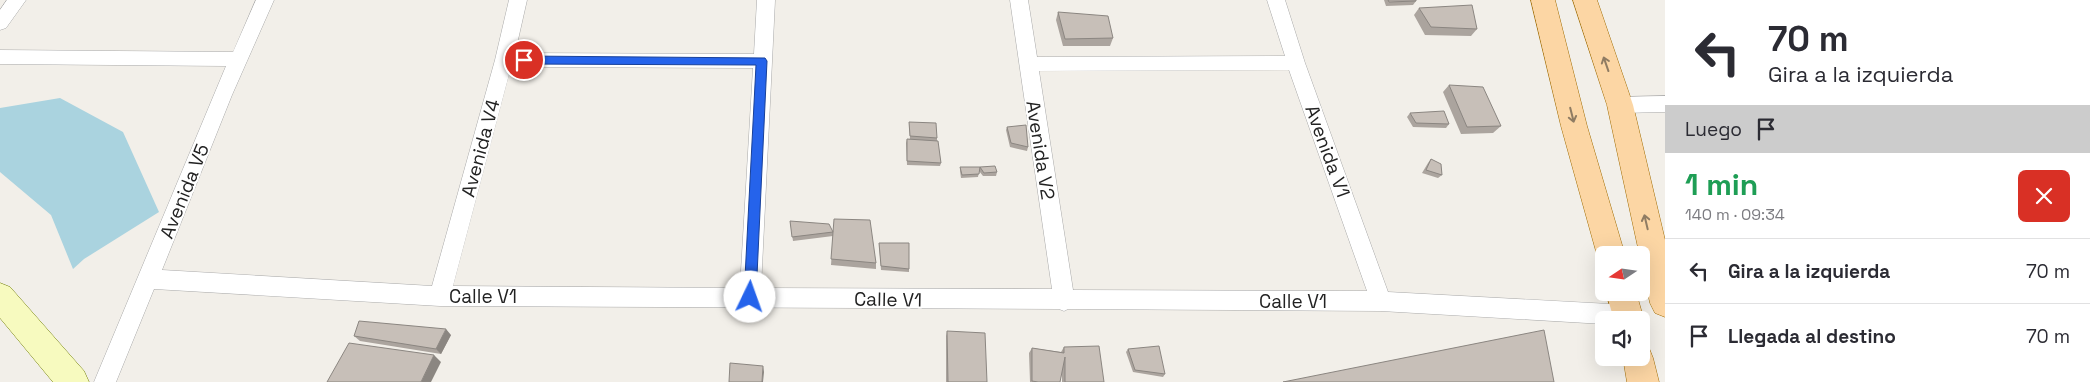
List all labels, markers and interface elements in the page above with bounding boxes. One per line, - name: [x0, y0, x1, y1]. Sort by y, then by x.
- text: 70 m: [1768, 17, 1849, 61]
- icon: left: [1685, 20, 1750, 85]
- pin: [503, 39, 545, 81]
- icon: arrive: [510, 46, 538, 74]
- one-way arrow: [1601, 57, 1610, 73]
- text: Gira a la izquierda: [1768, 60, 1953, 88]
- street label: Avenida V4: [455, 96, 506, 200]
- street label: Avenida V2: [1020, 99, 1061, 201]
- street label: Avenida V1: [1299, 102, 1356, 201]
- one-way arrow: [1567, 107, 1577, 123]
- icon: arrive: [1752, 115, 1780, 143]
- text: Luego: [1685, 117, 1742, 142]
- street label: Avenida V5: [154, 140, 215, 242]
- text: 1 min: [1685, 165, 1758, 204]
- button: close: [2018, 170, 2070, 222]
- text: 140 m · 09:34: [1685, 204, 1785, 225]
- one-way arrow: [1641, 214, 1650, 230]
- north arrow: [1595, 246, 1650, 301]
- map controls: [1595, 246, 1650, 366]
- icon: left: [1685, 257, 1713, 285]
- text: Gira a la izquierda: [1728, 259, 1890, 284]
- text: 70 m: [2026, 259, 2070, 284]
- position arrow: [723, 270, 775, 322]
- street label: Calle V1: [449, 284, 517, 309]
- street label: Calle V1: [854, 286, 922, 313]
- street label: Calle V1: [1259, 289, 1327, 314]
- button: sound: [1595, 311, 1650, 366]
- icon: arrive: [1685, 322, 1713, 350]
- text: Llegada al destino: [1728, 324, 1896, 349]
- text: 70 m: [2026, 324, 2070, 349]

